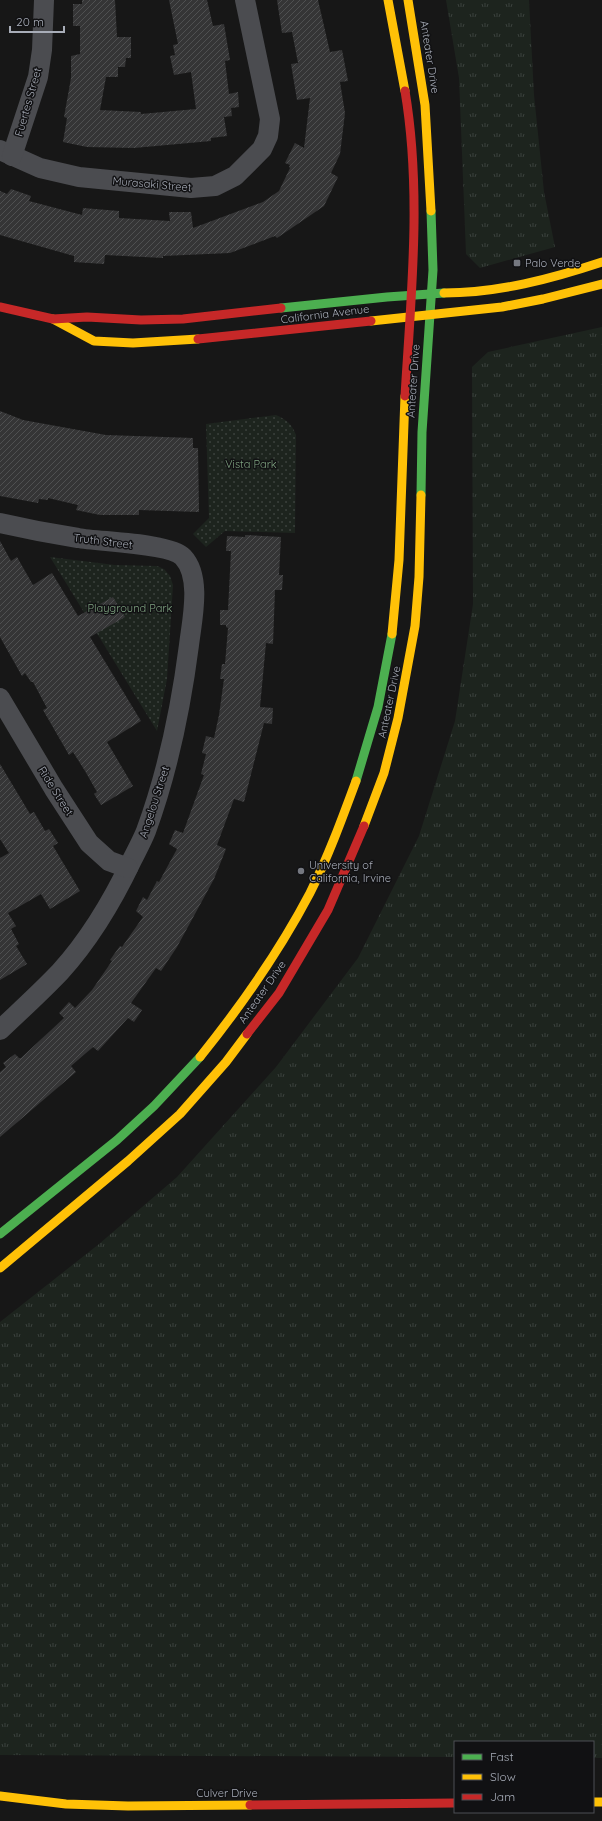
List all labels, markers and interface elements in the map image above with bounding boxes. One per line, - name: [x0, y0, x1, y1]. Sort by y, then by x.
- scale bar: [10, 8, 64, 34]
- text: 20 m: [16, 14, 44, 29]
- street label: Anteater Drive: [417, 20, 443, 94]
- street label: Fuertes Street: [12, 66, 45, 138]
- street label: Murasaki Street: [112, 174, 192, 194]
- place label: Palo Verde: [525, 256, 580, 270]
- marker: Palo Verde: [512, 258, 522, 268]
- street label: California Avenue: [280, 302, 370, 326]
- street label: Anteater Drive: [403, 344, 423, 418]
- park label: Vista Park: [225, 457, 277, 471]
- street label: Truth Street: [73, 530, 134, 552]
- park label: Playground Park: [88, 601, 173, 615]
- street label: Anteater Drive: [374, 665, 404, 739]
- street label: Ride Street: [35, 764, 77, 819]
- street label: Angelou Street: [136, 764, 172, 840]
- place label: University of California, Irvine: [309, 858, 391, 885]
- marker: University of California, Irvine: [296, 866, 306, 876]
- street label: Anteater Drive: [235, 958, 289, 1026]
- legend: [454, 1741, 594, 1813]
- text: Fast: [490, 1749, 514, 1764]
- text: Slow: [490, 1769, 516, 1784]
- street label: Culver Drive: [196, 1786, 258, 1800]
- text: Jam: [490, 1789, 515, 1804]

